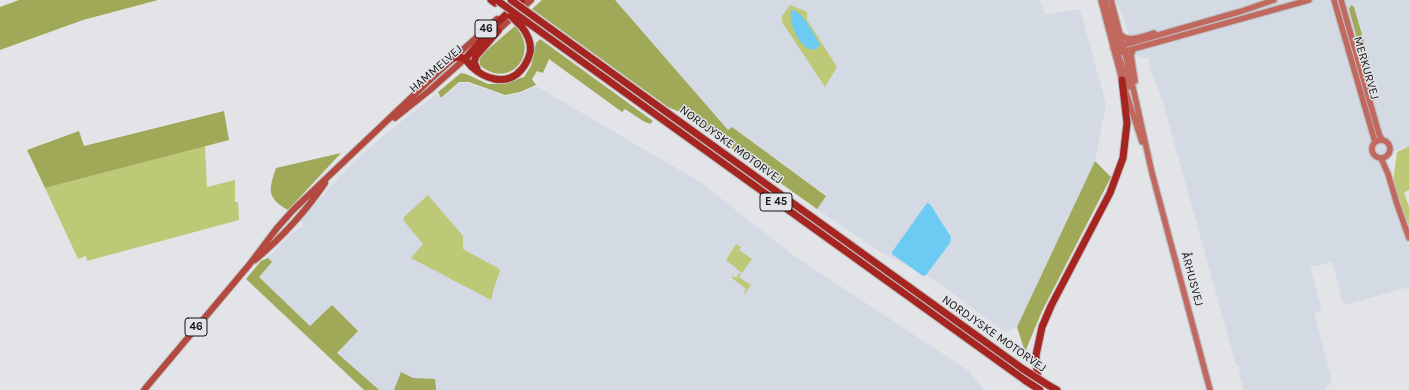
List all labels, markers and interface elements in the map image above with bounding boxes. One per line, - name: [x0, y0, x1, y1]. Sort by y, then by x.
- road number: 46: [475, 20, 497, 38]
- street label: MERKURVEJ: [1350, 35, 1382, 101]
- street label: HAMMELVEJ: [407, 42, 465, 96]
- street label: NORDJYSKE MOTORVEJ: [677, 103, 785, 187]
- road number: E 45: [760, 193, 792, 211]
- street label: ÅRHUSVEJ: [1178, 250, 1206, 308]
- street label: NORDJYSKE MOTORVEJ: [939, 293, 1049, 375]
- road number: 46: [185, 318, 207, 336]

